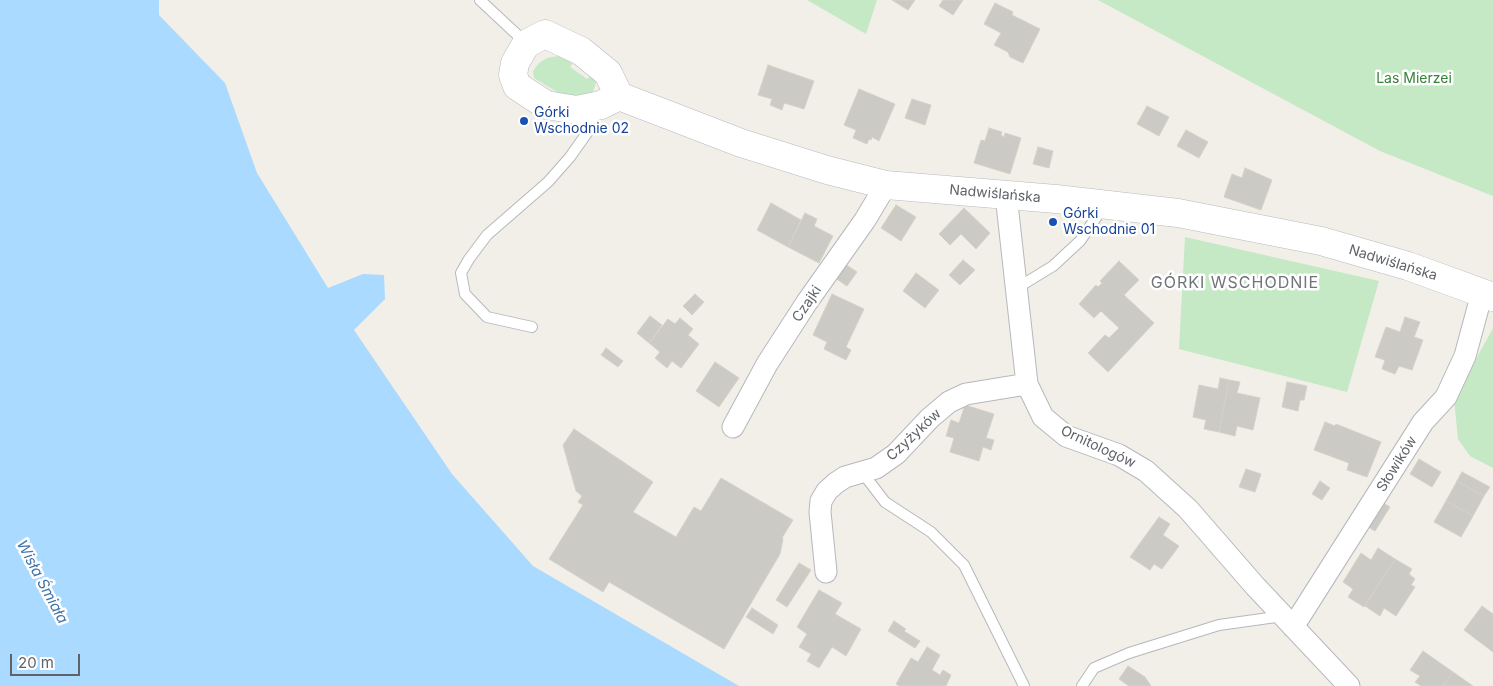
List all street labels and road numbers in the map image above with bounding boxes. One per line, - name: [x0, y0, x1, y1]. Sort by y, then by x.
- street label: Nadwiślańska: [949, 182, 1041, 206]
- street label: Nadwiślańska: [1347, 242, 1439, 284]
- street label: Czajki: [789, 283, 825, 325]
- street label: Czyżyków: [883, 406, 945, 464]
- street label: Ornitologów: [1058, 422, 1138, 472]
- street label: Słowików: [1373, 433, 1421, 495]

